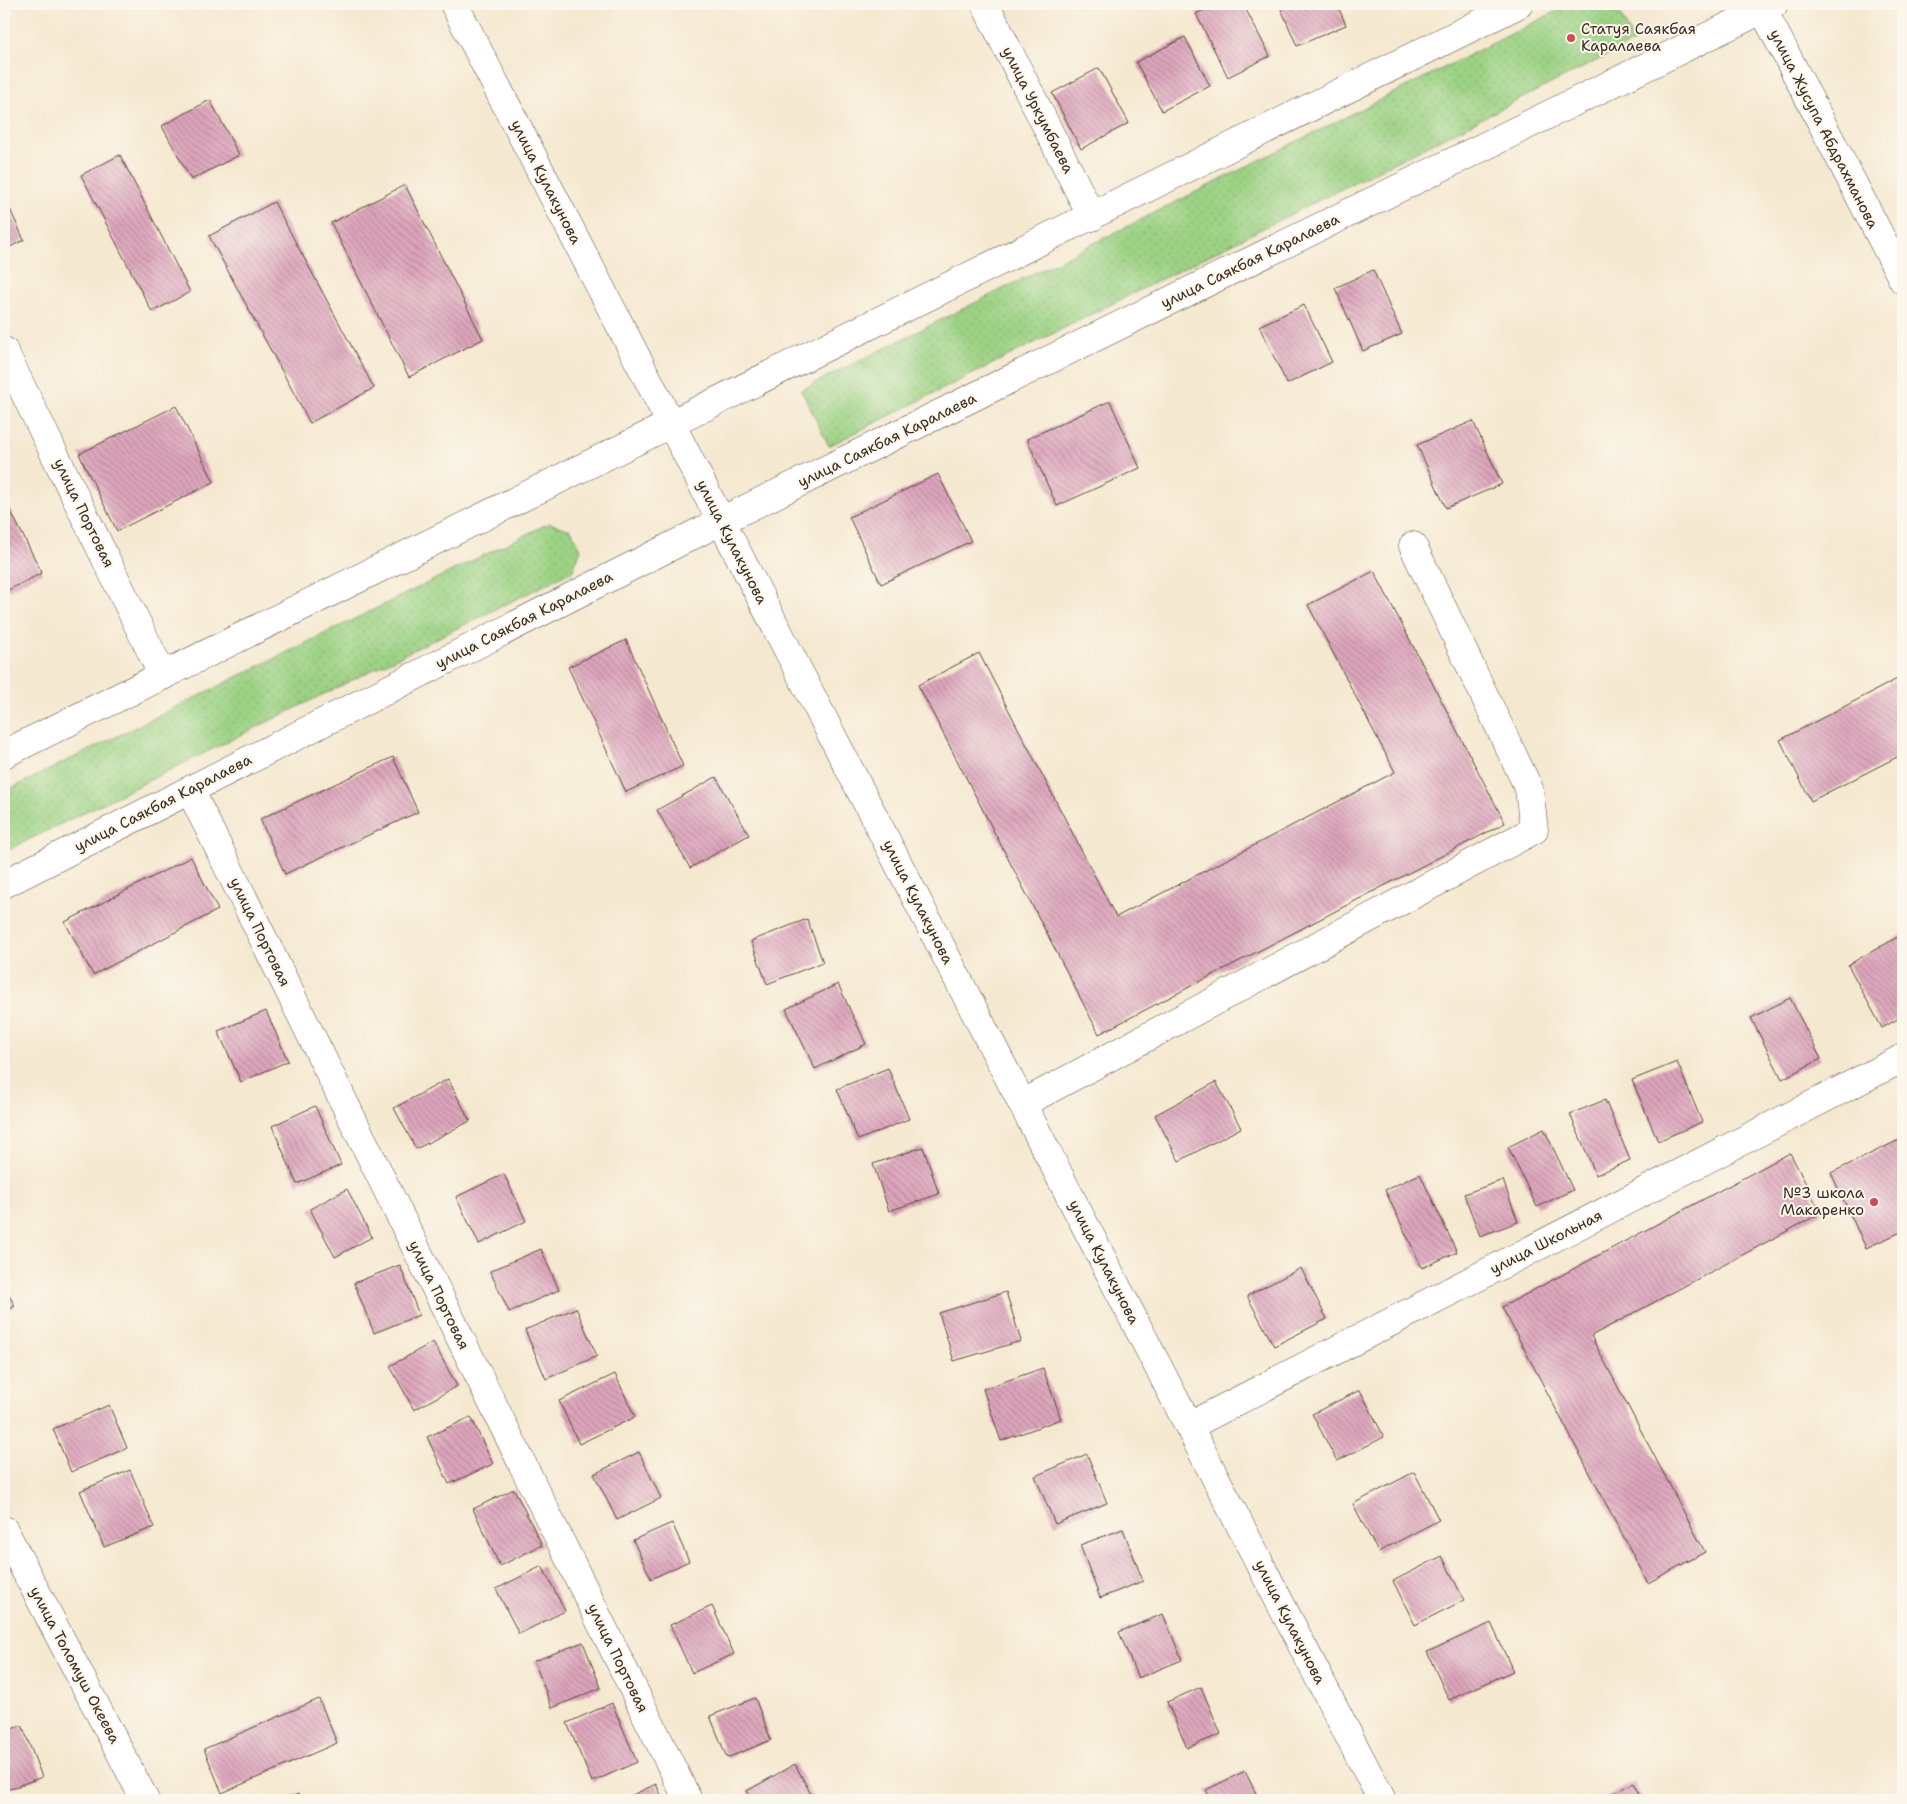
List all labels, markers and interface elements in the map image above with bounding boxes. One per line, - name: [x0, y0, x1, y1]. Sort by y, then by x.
- place label: Статуя Саякбая Каралаева: [1581, 19, 1696, 56]
- street label: улица Жусупа Абдрахманова: [1765, 26, 1883, 233]
- marker: Статуя Саякбая Каралаева: [1565, 32, 1577, 44]
- street label: улица Уркумбаева: [997, 43, 1079, 178]
- street label: улица Кулакунова: [506, 116, 586, 248]
- street label: улица Саякбая Каралаева: [1157, 209, 1343, 313]
- street label: улица Саякбая Каралаева: [794, 388, 980, 492]
- street label: улица Портовая: [49, 455, 119, 571]
- street label: улица Кулакунова: [692, 476, 772, 608]
- street label: улица Саякбая Каралаева: [432, 566, 617, 674]
- street label: улица Саякбая Каралаева: [71, 749, 256, 857]
- street label: улица Кулакунова: [878, 836, 958, 968]
- street label: улица Портовая: [225, 874, 295, 990]
- place label: №3 школа Макаренко: [1781, 1183, 1865, 1220]
- street label: улица Кулакунова: [1064, 1196, 1144, 1328]
- marker: №3 школа Макаренко: [1868, 1196, 1880, 1208]
- street label: улица Школьная: [1486, 1205, 1606, 1279]
- street label: улица Портовая: [404, 1237, 474, 1353]
- street label: улица Кулакунова: [1250, 1556, 1330, 1688]
- street label: улица Толомуш Океева: [25, 1583, 125, 1748]
- street label: улица Портовая: [583, 1600, 653, 1716]

